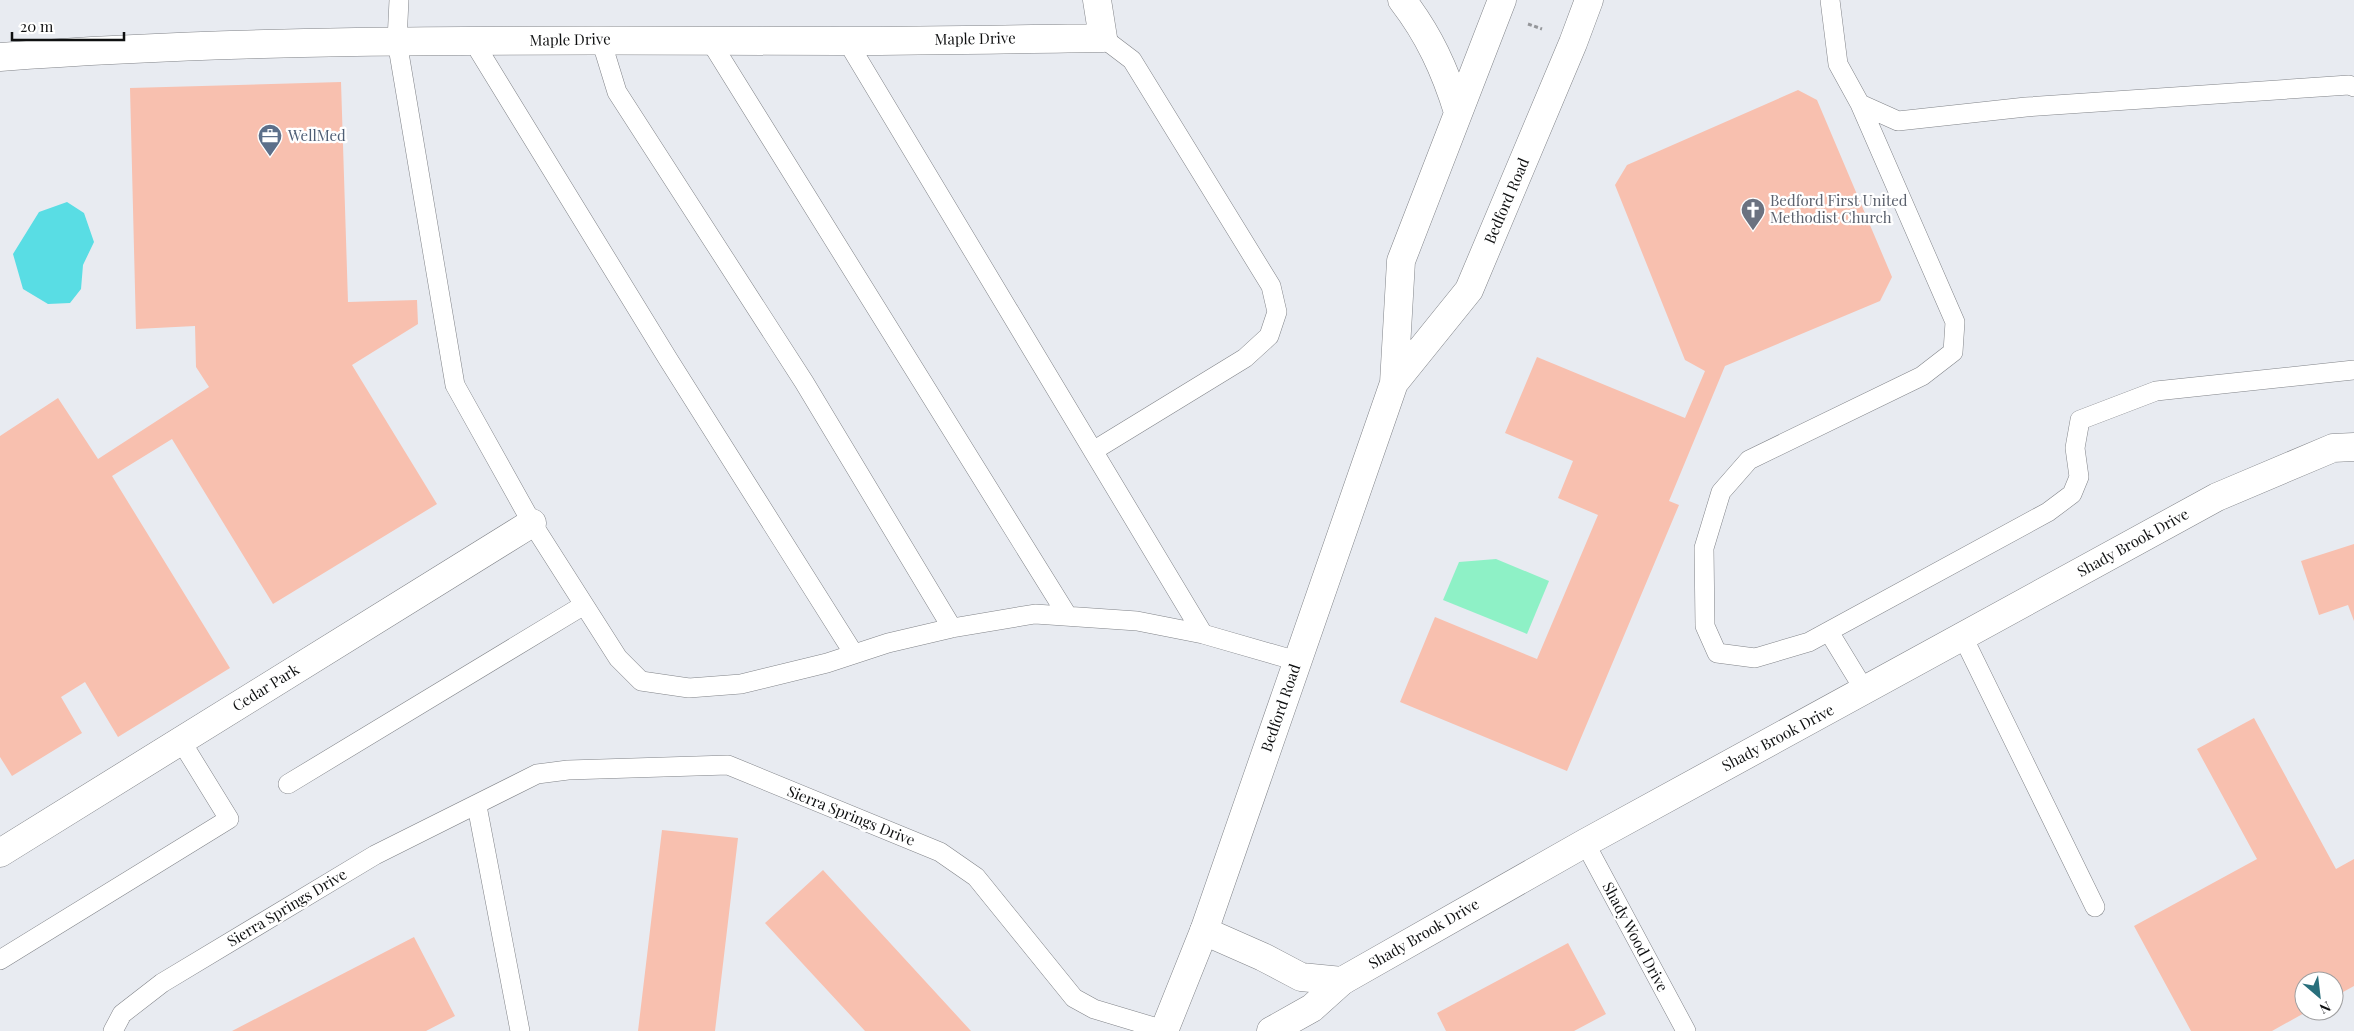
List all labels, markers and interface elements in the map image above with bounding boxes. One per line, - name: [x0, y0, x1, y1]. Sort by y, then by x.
- scale bar: [12, 10, 125, 42]
- text: 20 m: [20, 16, 54, 36]
- street label: Maple Drive: [934, 27, 1016, 49]
- street label: Maple Drive: [529, 28, 611, 50]
- office icon: WellMed: [257, 123, 283, 157]
- place label: WellMed: [287, 125, 346, 145]
- street label: Bedford Road: [1479, 154, 1533, 247]
- place label: Bedford First United Methodist Church: [1770, 190, 1908, 227]
- church icon: Bedford First United Methodist Church: [1740, 197, 1766, 231]
- street label: Shady Brook Drive: [2073, 503, 2192, 581]
- street label: Cedar Park: [228, 658, 303, 715]
- street label: Bedford Road: [1256, 661, 1305, 754]
- street label: Shady Brook Drive: [1718, 699, 1837, 775]
- street label: Sierra Springs Drive: [785, 780, 918, 850]
- street label: Sierra Springs Drive: [223, 864, 350, 951]
- street label: Shady Wood Drive: [1598, 878, 1673, 995]
- street label: Shady Brook Drive: [1365, 893, 1482, 973]
- north arrow: [2294, 971, 2344, 1021]
- text: N: [2316, 997, 2334, 1019]

